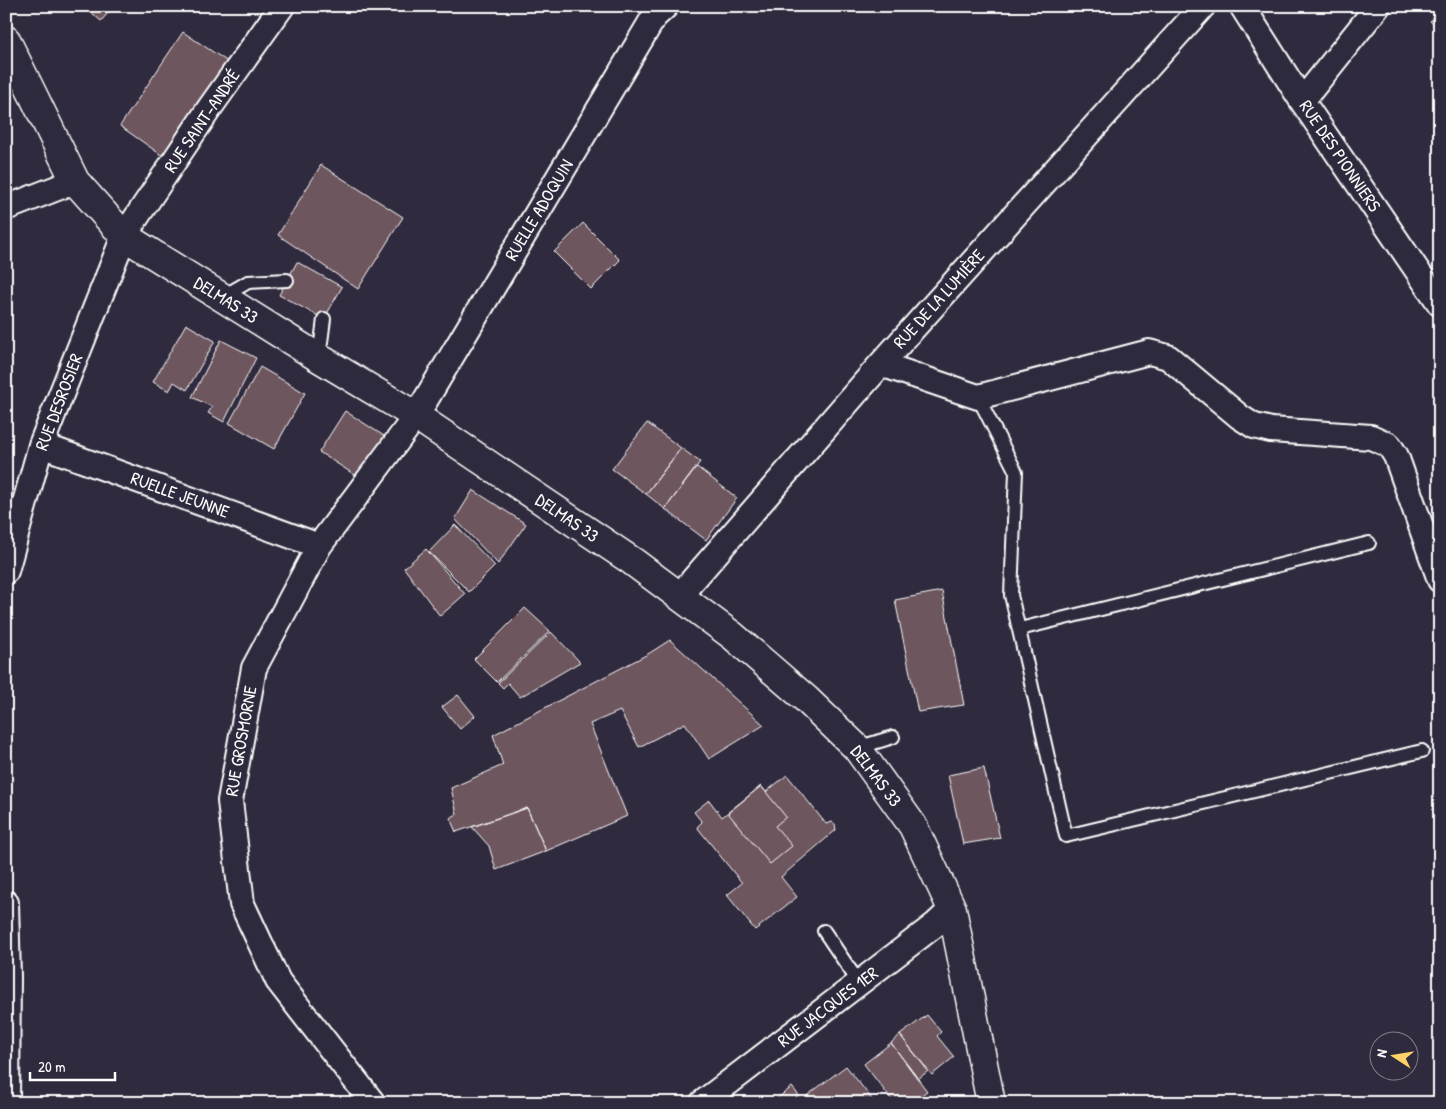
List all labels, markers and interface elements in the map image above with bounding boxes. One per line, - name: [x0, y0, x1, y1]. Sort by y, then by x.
- street label: RUE SAINT-ANDRÉ: [158, 64, 245, 177]
- street label: RUE DES PIONNIERS: [1294, 95, 1387, 216]
- street label: RUELLE ADOQUIN: [498, 154, 579, 265]
- street label: RUE DE LA LUMIÈRE: [887, 243, 990, 354]
- street label: DELMAS 33: [189, 270, 263, 329]
- street label: RUE DESROSIER: [29, 350, 88, 454]
- street label: RUELLE JEUNNE: [127, 465, 233, 524]
- street label: DELMAS 33: [531, 487, 604, 548]
- street label: RUE GROSMORNE: [219, 684, 263, 798]
- street label: DELMAS 33: [845, 740, 908, 812]
- street label: RUE JACQUES 1ER: [772, 960, 883, 1053]
- north arrow: [1368, 1032, 1418, 1082]
- text: N: [1371, 1047, 1391, 1059]
- scale bar: [30, 1049, 115, 1081]
- text: 20 m: [38, 1056, 65, 1077]

